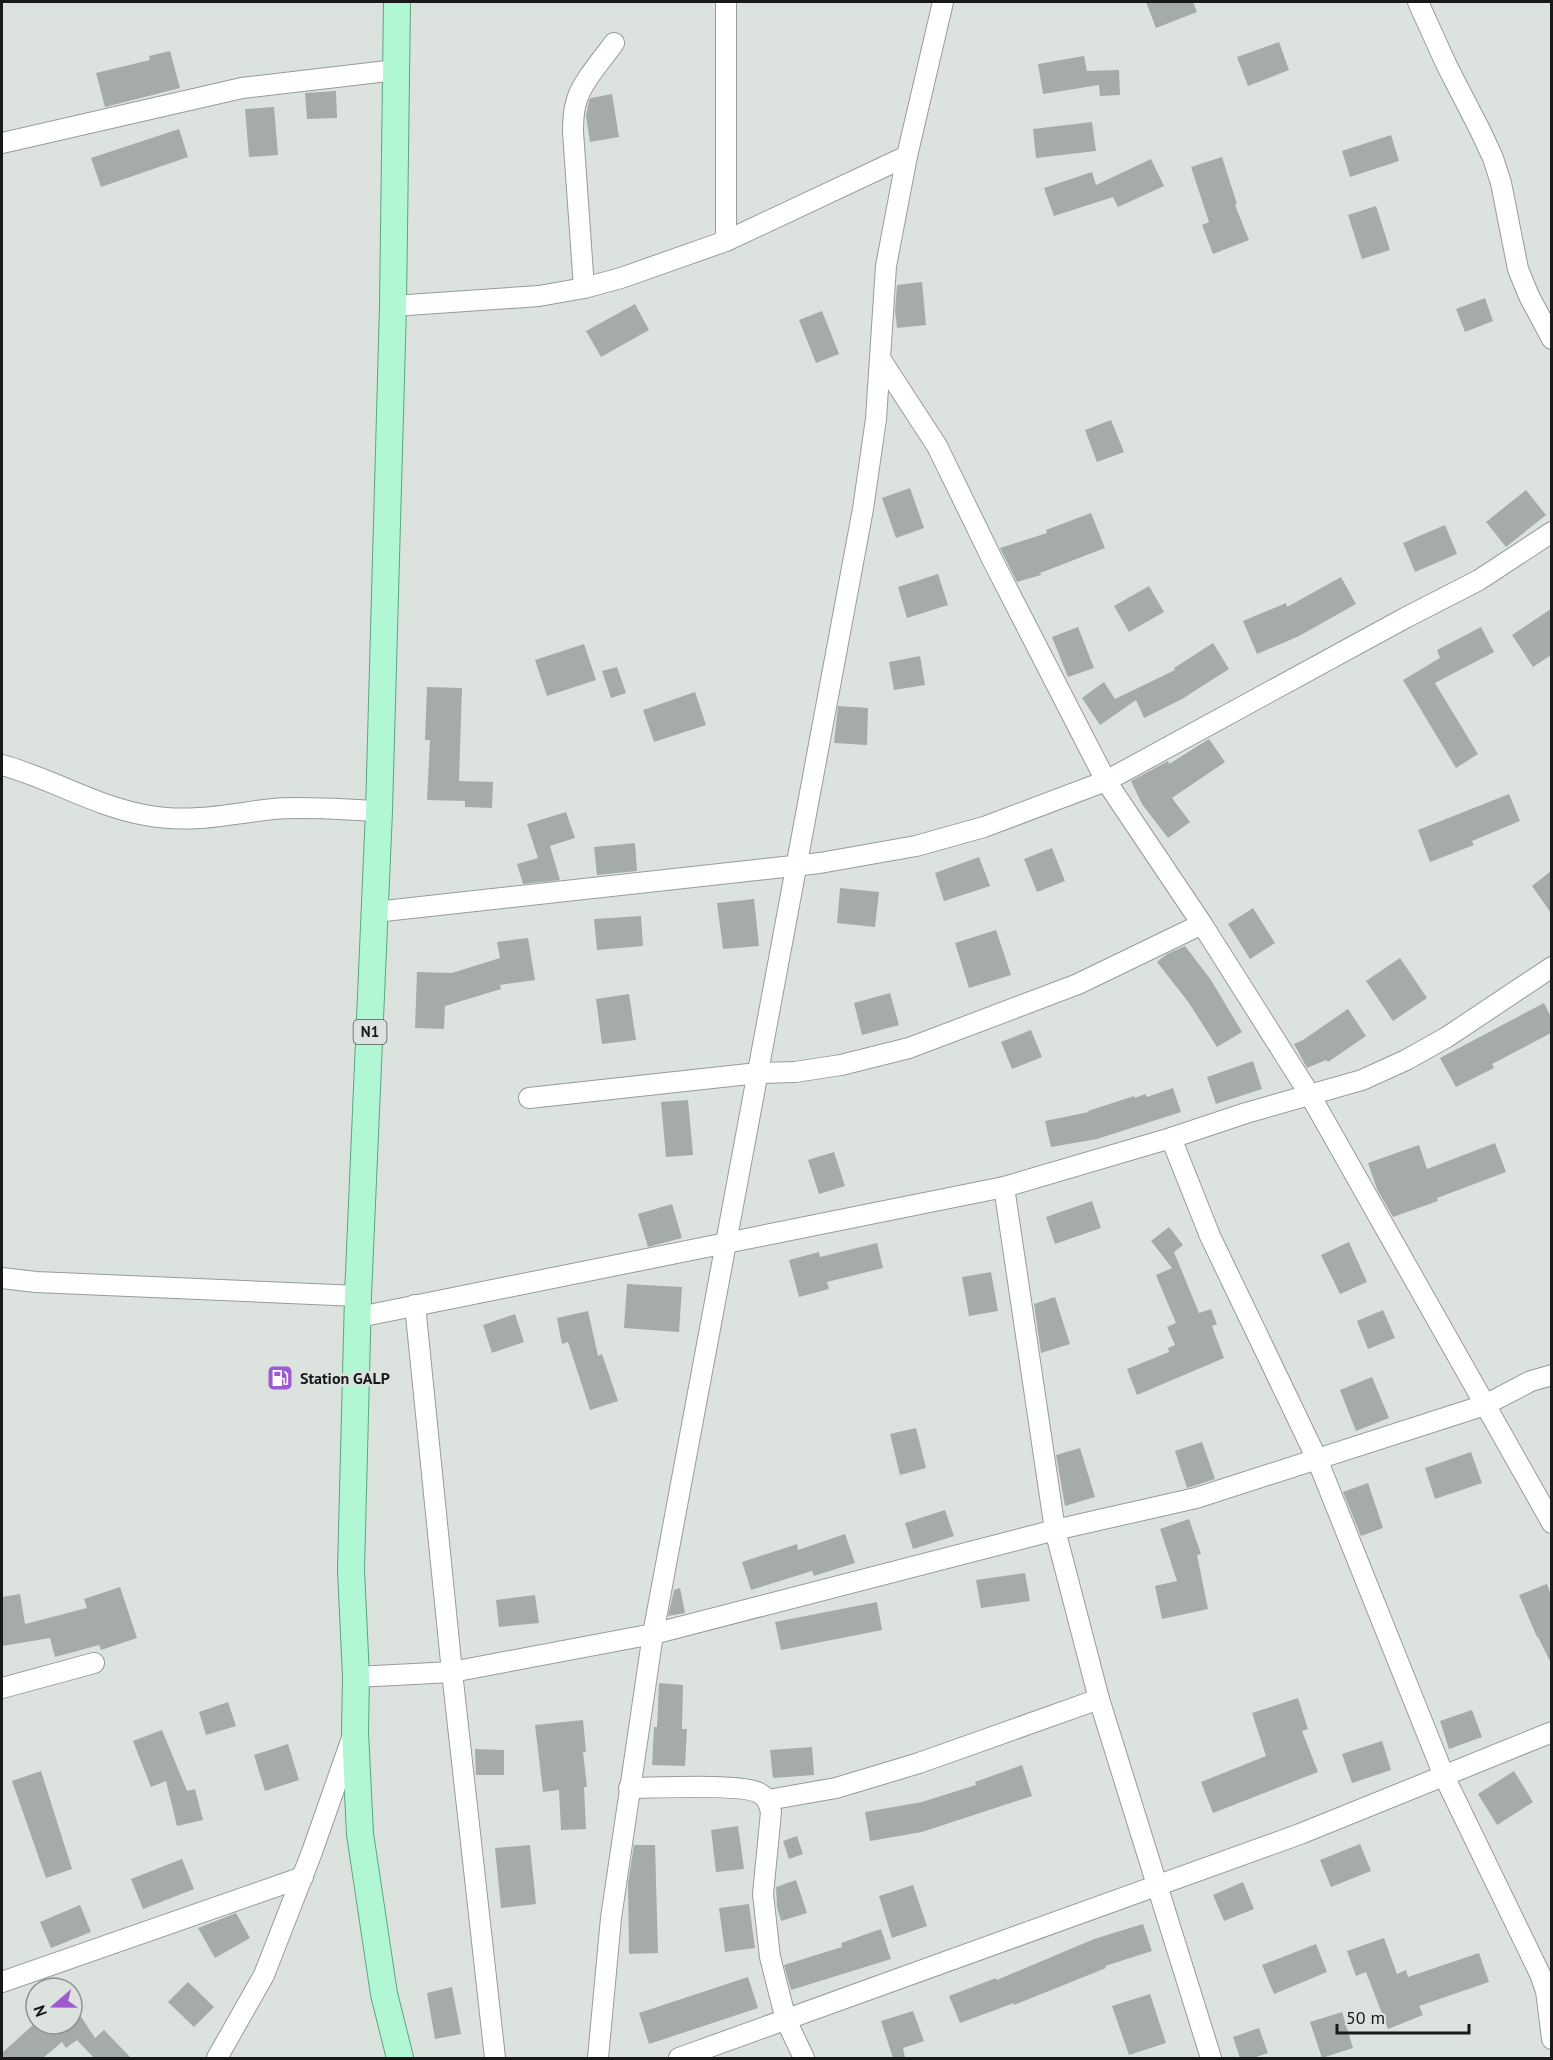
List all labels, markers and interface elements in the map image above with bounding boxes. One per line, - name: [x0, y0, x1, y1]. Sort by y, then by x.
- road number: N1: [354, 1020, 386, 1044]
- fuel station icon: Station GALP: [265, 1363, 295, 1393]
- place label: Station GALP: [300, 1368, 390, 1388]
- north arrow: [24, 1976, 84, 2036]
- scale bar: [1337, 1997, 1469, 2035]
- text: N: [29, 2003, 51, 2019]
- text: 50 m: [1346, 2006, 1385, 2029]

